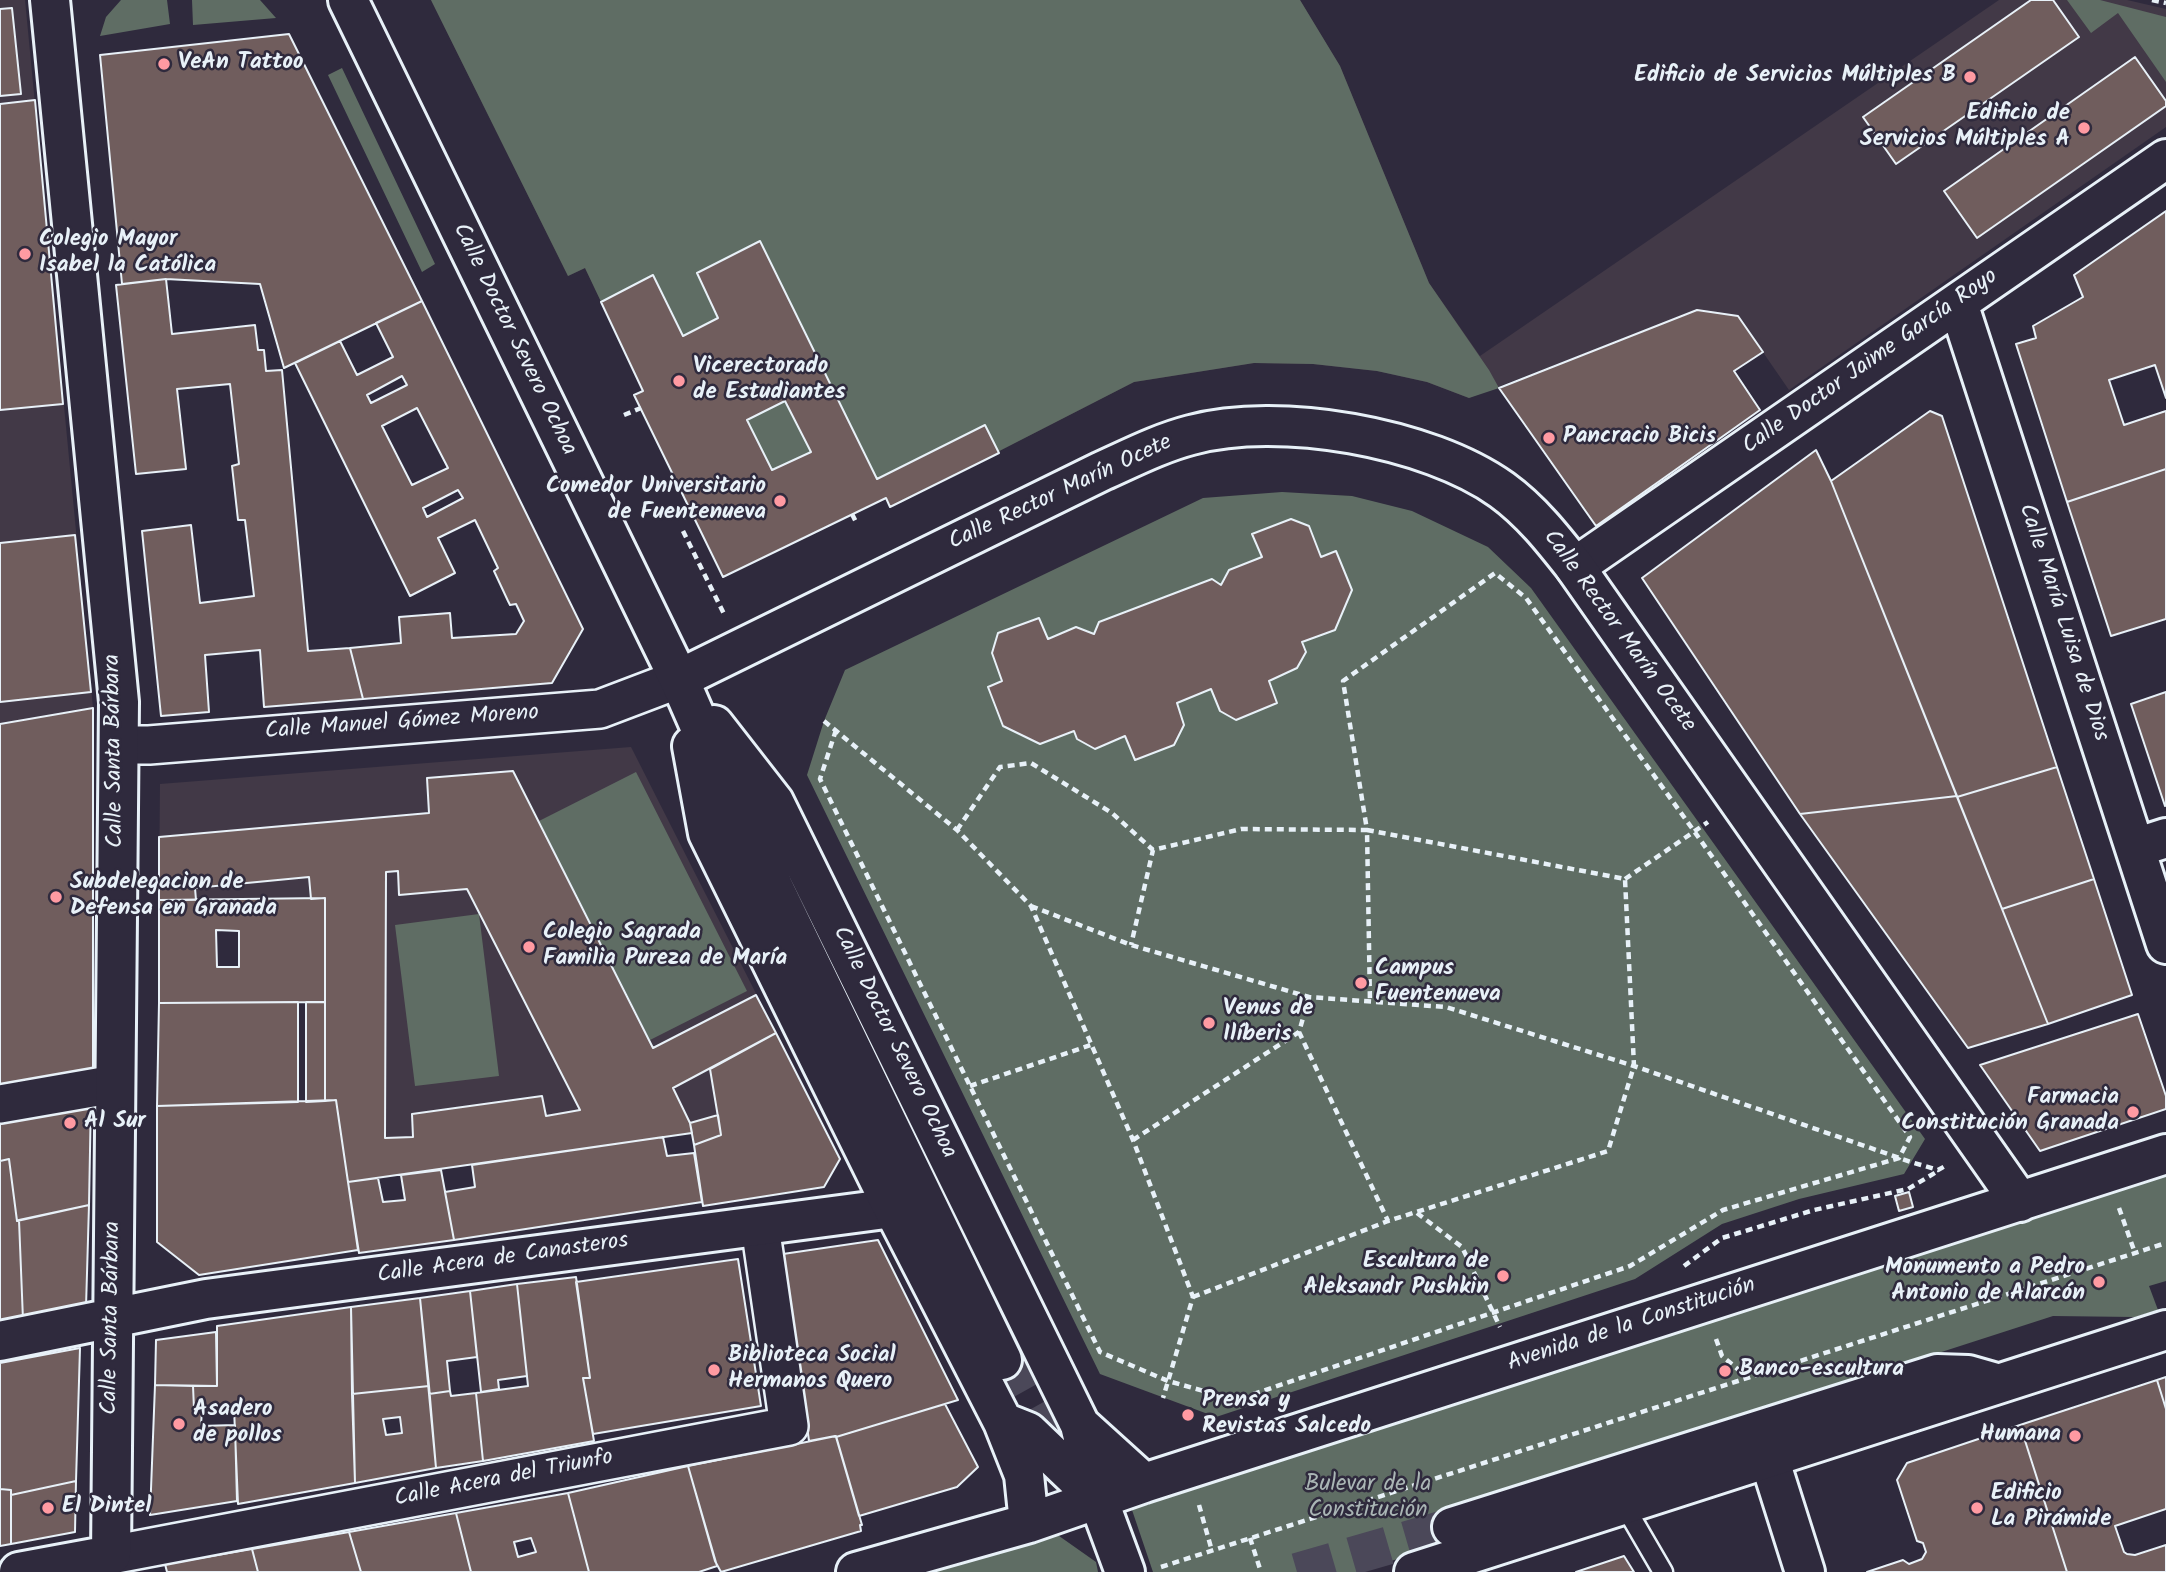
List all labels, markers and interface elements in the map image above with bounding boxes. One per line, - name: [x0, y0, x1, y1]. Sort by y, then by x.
- place label: VeAn Tattoo: [178, 50, 304, 78]
- marker: VeAn Tattoo: [156, 56, 172, 72]
- place label: Edificio de Servicios Múltiples B: [1634, 63, 1956, 91]
- marker: Edificio de Servicios Múltiples B: [1962, 69, 1978, 85]
- place label: Edificio de Servicios Múltiples A: [1860, 101, 2070, 155]
- marker: Edificio de Servicios Múltiples A: [2076, 120, 2092, 136]
- street label: Calle Doctor Severo Ochoa: [445, 219, 581, 461]
- place label: Colegio Mayor Isabel la Católica: [39, 227, 216, 281]
- marker: Colegio Mayor Isabel la Católica: [17, 246, 33, 262]
- street label: Calle Doctor Jaime García Royo: [1738, 264, 2004, 462]
- place label: Vicerectorado de Estudiantes: [693, 354, 846, 408]
- marker: Vicerectorado de Estudiantes: [671, 373, 687, 389]
- place label: Pancracio Bicis: [1563, 424, 1716, 452]
- street label: Calle Rector Marín Ocete: [945, 430, 1177, 558]
- marker: Pancracio Bicis: [1541, 430, 1557, 446]
- place label: Comedor Universitario de Fuentenueva: [546, 474, 766, 528]
- marker: Comedor Universitario de Fuentenueva: [772, 493, 788, 509]
- street label: Calle María Luisa de Dios: [2011, 501, 2113, 745]
- street label: Calle Rector Marín Ocete: [1535, 526, 1701, 738]
- street label: Calle Santa Bárbara: [101, 654, 131, 848]
- street label: Calle Manuel Gómez Moreno: [264, 701, 540, 747]
- place label: Subdelegacion de Defensa en Granada: [70, 870, 277, 924]
- marker: Subdelegacion de Defensa en Granada: [48, 889, 64, 905]
- place label: Colegio Sagrada Familia Pureza de María: [543, 920, 787, 974]
- street label: Calle Doctor Severo Ochoa: [825, 922, 961, 1164]
- marker: Colegio Sagrada Familia Pureza de María: [521, 939, 537, 955]
- place label: Campus Fuentenueva: [1375, 956, 1501, 1010]
- marker: Campus Fuentenueva: [1353, 975, 1369, 991]
- place label: Venus de Ilíberis: [1223, 996, 1314, 1050]
- marker: Venus de Ilíberis: [1201, 1015, 1217, 1031]
- place label: Farmacia Constitución Granada: [1901, 1085, 2119, 1139]
- marker: Farmacia Constitución Granada: [2125, 1104, 2141, 1120]
- place label: Al Sur: [84, 1109, 146, 1137]
- marker: Al Sur: [62, 1115, 78, 1131]
- street label: Calle Santa Bárbara: [98, 1221, 128, 1415]
- street label: Calle Acera de Canasteros: [376, 1229, 630, 1291]
- place label: Escultura de Aleksandr Pushkin: [1303, 1249, 1489, 1303]
- place label: Monumento a Pedro Antonio de Alarcón: [1885, 1255, 2085, 1309]
- marker: Escultura de Aleksandr Pushkin: [1495, 1268, 1511, 1284]
- street label: Avenida de la Constitución: [1505, 1273, 1759, 1379]
- marker: Monumento a Pedro Antonio de Alarcón: [2091, 1274, 2107, 1290]
- place label: Biblioteca Social Hermanos Quero: [728, 1343, 896, 1397]
- place label: Banco-escultura: [1739, 1357, 1904, 1385]
- marker: Biblioteca Social Hermanos Quero: [706, 1362, 722, 1378]
- marker: Banco-escultura: [1717, 1363, 1733, 1379]
- place label: Prensa y Revistas Salcedo: [1202, 1388, 1371, 1442]
- place label: Asadero de pollos: [193, 1397, 282, 1451]
- marker: Prensa y Revistas Salcedo: [1180, 1407, 1196, 1423]
- marker: Asadero de pollos: [171, 1416, 187, 1432]
- place label: Humana: [1980, 1422, 2061, 1450]
- marker: Humana: [2067, 1428, 2083, 1444]
- street label: Calle Acera del Triunfo: [392, 1445, 616, 1515]
- park label: Bulevar de la Constitución: [1305, 1472, 1431, 1526]
- place label: Edificio La Pirámide: [1991, 1481, 2111, 1535]
- place label: El Dintel: [62, 1494, 151, 1522]
- marker: El Dintel: [40, 1500, 56, 1516]
- marker: Edificio La Pirámide: [1969, 1500, 1985, 1516]

